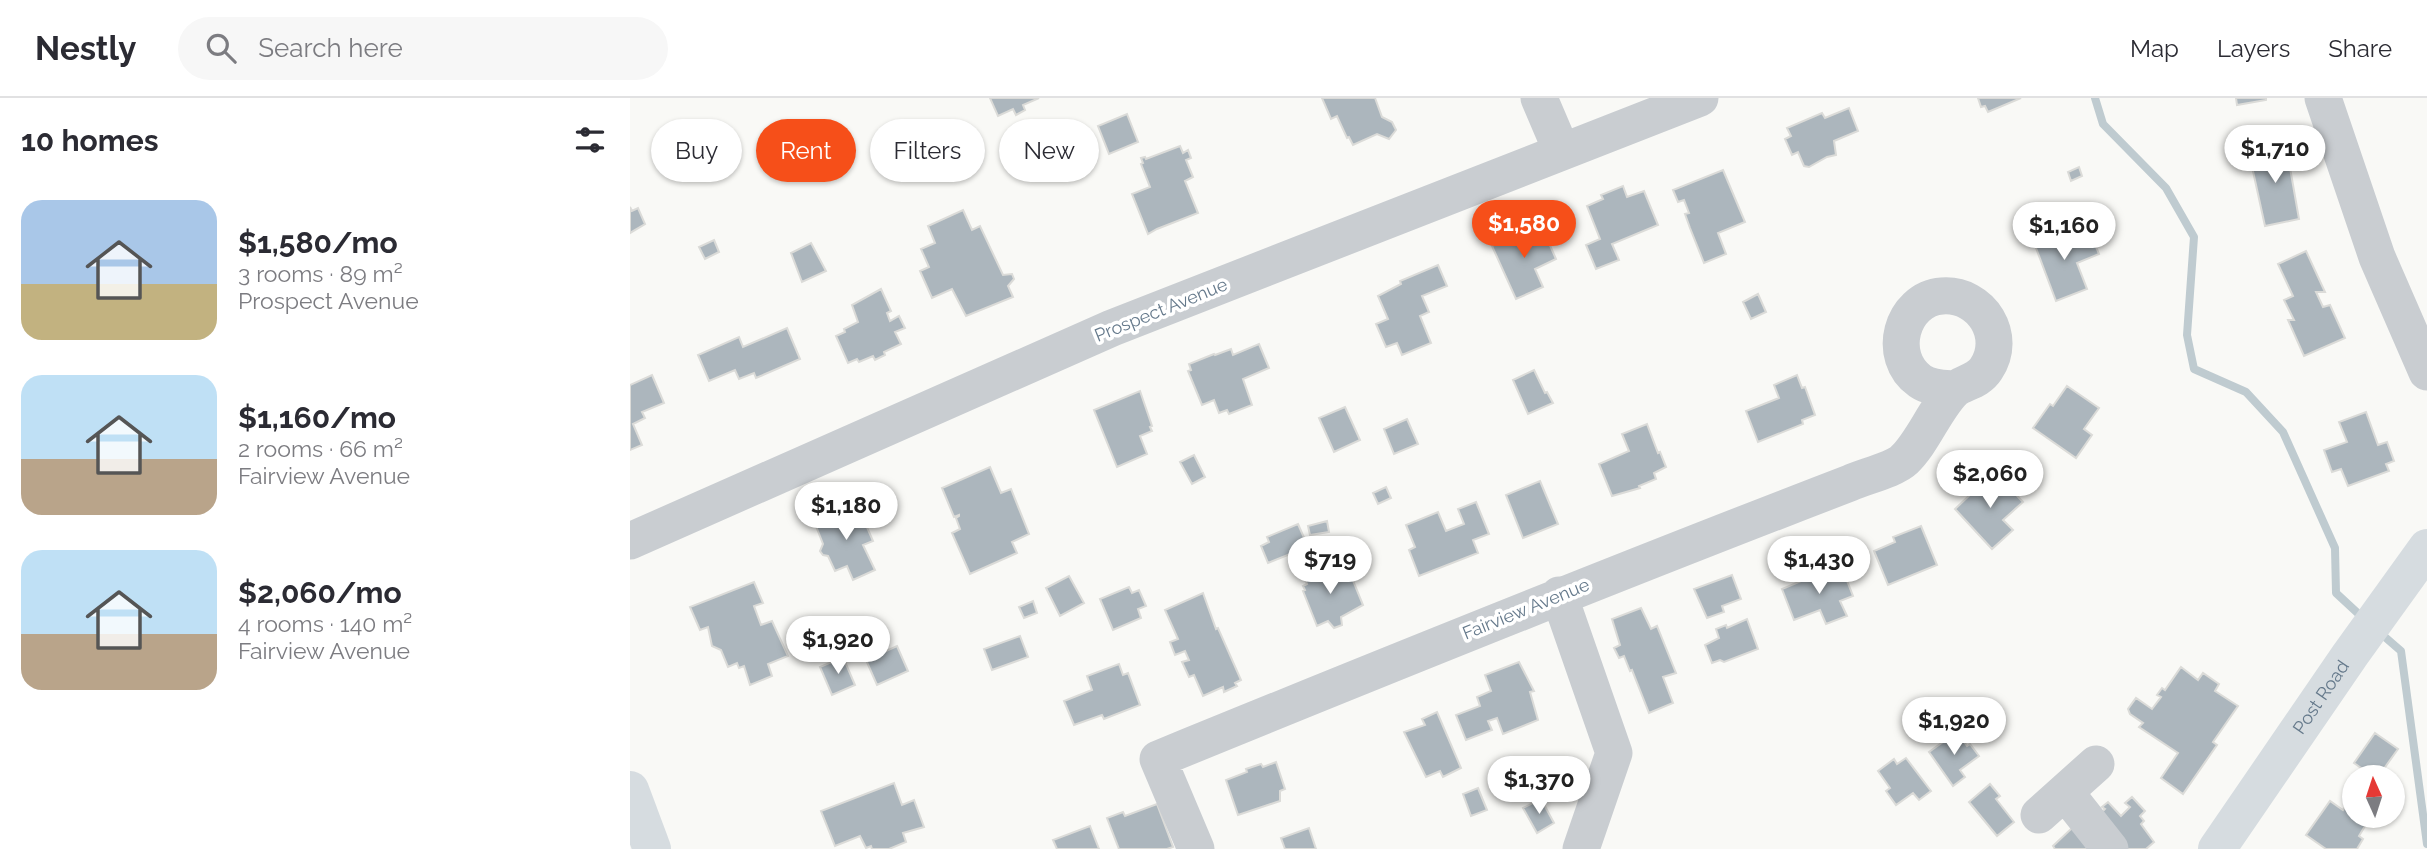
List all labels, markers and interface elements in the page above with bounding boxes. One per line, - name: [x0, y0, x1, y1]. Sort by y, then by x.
- search box: [178, 17, 668, 80]
- text: Nestly: [35, 29, 136, 68]
- icon: search: [202, 29, 240, 67]
- text: Search here: [258, 33, 403, 63]
- text: Map: [2130, 34, 2179, 63]
- text: Layers: [2217, 34, 2290, 63]
- text: Share: [2328, 34, 2392, 63]
- chip: Buy: [651, 119, 742, 182]
- chip: Rent: [756, 119, 856, 182]
- chip: Filters: [870, 119, 985, 182]
- chip: New: [999, 119, 1099, 182]
- icon: filters: [571, 121, 609, 159]
- text: 10 homes: [21, 123, 158, 158]
- pin: $1,710: [2218, 126, 2332, 185]
- text: $1,710: [2240, 134, 2310, 161]
- pin: $1,580: [1467, 200, 1581, 260]
- pin: $1,160: [2007, 202, 2121, 262]
- text: $1,580: [1488, 209, 1560, 236]
- text: $1,160: [2029, 211, 2099, 238]
- text: $1,580/mo: [238, 225, 398, 260]
- icon: home: [77, 228, 161, 312]
- text: 3 rooms · 89 m²: [238, 260, 403, 287]
- street label: Prospect Avenue: [1091, 273, 1231, 346]
- text: Prospect Avenue: [238, 287, 419, 314]
- text: $1,160/mo: [238, 400, 396, 435]
- icon: home: [77, 403, 161, 487]
- text: 2 rooms · 66 m²: [238, 435, 403, 462]
- pin: $2,060: [1933, 450, 2047, 510]
- text: $2,060: [1952, 459, 2028, 486]
- text: Fairview Avenue: [238, 462, 410, 489]
- pin: $1,180: [789, 482, 903, 542]
- text: $1,180: [811, 491, 881, 518]
- pin: $719: [1289, 536, 1371, 596]
- pin: $1,430: [1762, 536, 1876, 596]
- text: $719: [1304, 545, 1356, 572]
- text: $1,430: [1783, 545, 1855, 572]
- street label: Fairview Avenue: [1459, 573, 1593, 643]
- text: $2,060/mo: [238, 575, 402, 610]
- icon: home: [77, 578, 161, 662]
- text: 4 rooms · 140 m²: [238, 610, 412, 637]
- pin: $1,920: [781, 616, 895, 676]
- text: $1,920: [802, 625, 874, 652]
- text: Fairview Avenue: [238, 637, 410, 664]
- street label: Post Road: [2288, 656, 2353, 738]
- pin: $1,920: [1897, 698, 2011, 757]
- text: $1,920: [1918, 706, 1990, 733]
- pin: $1,370: [1482, 756, 1596, 816]
- text: $1,370: [1503, 765, 1575, 792]
- north arrow: [2342, 765, 2404, 828]
- map controls: [2342, 765, 2405, 828]

